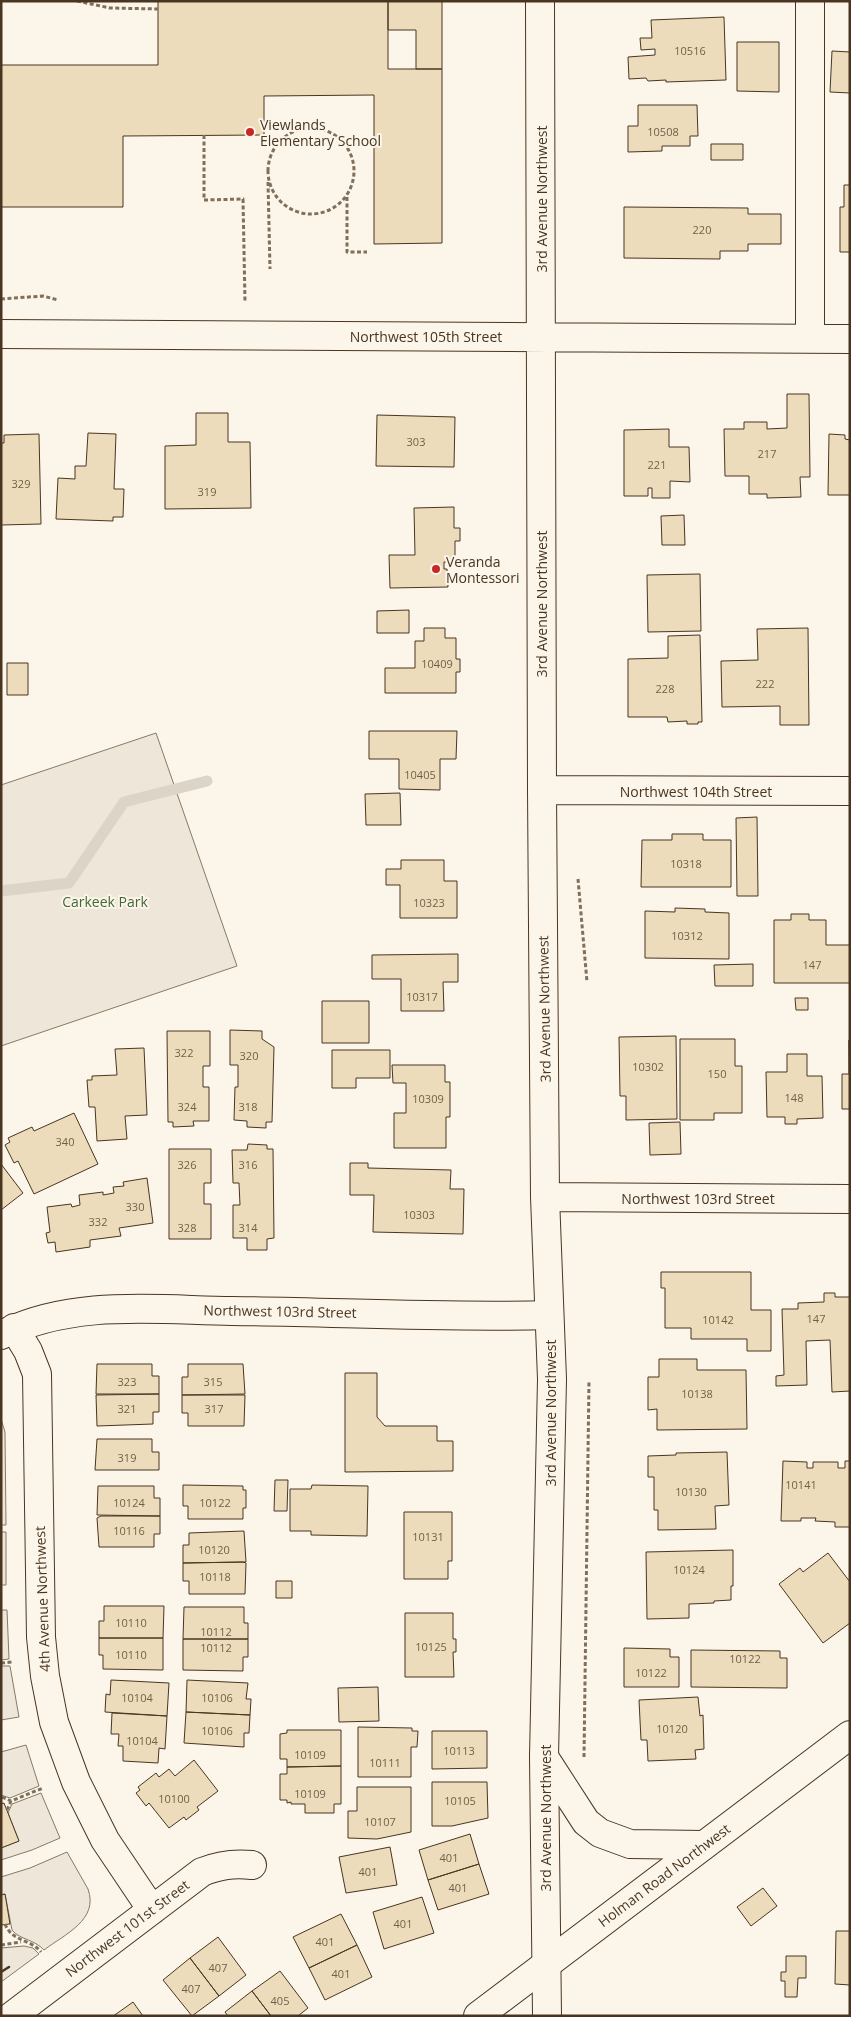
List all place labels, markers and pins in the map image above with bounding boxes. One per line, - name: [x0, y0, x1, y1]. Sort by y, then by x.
- place label: Viewlands Elementary School: [260, 115, 381, 150]
- marker: Viewlands Elementary School: [244, 126, 256, 138]
- place label: Veranda Montessori: [446, 552, 519, 587]
- marker: Veranda Montessori: [430, 563, 442, 575]

